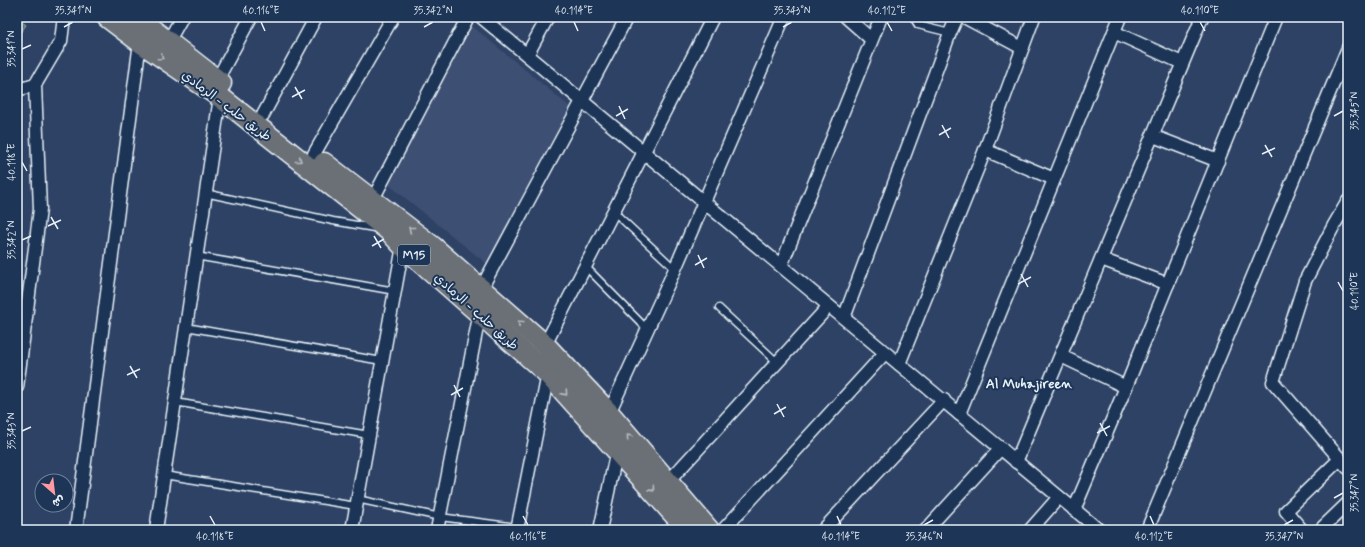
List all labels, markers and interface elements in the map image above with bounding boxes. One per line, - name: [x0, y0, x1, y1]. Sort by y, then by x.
- text: 35.341°N: [55, 4, 92, 18]
- text: 40.116°E: [243, 4, 279, 18]
- text: 35.342°N: [414, 4, 453, 18]
- text: 40.114°E: [555, 4, 593, 18]
- text: 35.343°N: [774, 4, 811, 18]
- text: 40.112°E: [868, 4, 906, 18]
- text: 40.110°E: [1181, 4, 1219, 18]
- text: 35.341°N: [5, 30, 19, 67]
- one-way arrow: [157, 52, 164, 59]
- street label: طريق حلب - الرمادي: [178, 67, 274, 145]
- text: 35.345°N: [1348, 91, 1362, 130]
- text: 40.118°E: [5, 143, 19, 181]
- one-way arrow: [294, 155, 301, 162]
- text: 35.342°N: [5, 220, 19, 259]
- one-way arrow: [408, 227, 415, 234]
- road number: M15: [398, 245, 430, 265]
- street label: طريق حلب - الرمادي: [430, 270, 522, 355]
- text: 40.110°E: [1348, 272, 1362, 310]
- one-way arrow: [517, 320, 525, 328]
- district label: Al Muhajireen: [986, 375, 1073, 393]
- one-way arrow: [560, 388, 568, 396]
- text: 35.343°N: [5, 412, 19, 449]
- one-way arrow: [627, 434, 634, 441]
- north arrow: [34, 473, 74, 513]
- text: 35.347°N: [1348, 473, 1362, 512]
- one-way arrow: [648, 484, 655, 492]
- text: ش: [50, 492, 67, 510]
- text: 40.118°E: [196, 530, 234, 544]
- text: 40.116°E: [510, 530, 546, 544]
- text: 40.114°E: [822, 530, 860, 544]
- text: 35.346°N: [905, 530, 943, 544]
- text: 40.112°E: [1135, 530, 1173, 544]
- text: 35.347°N: [1265, 530, 1304, 544]

